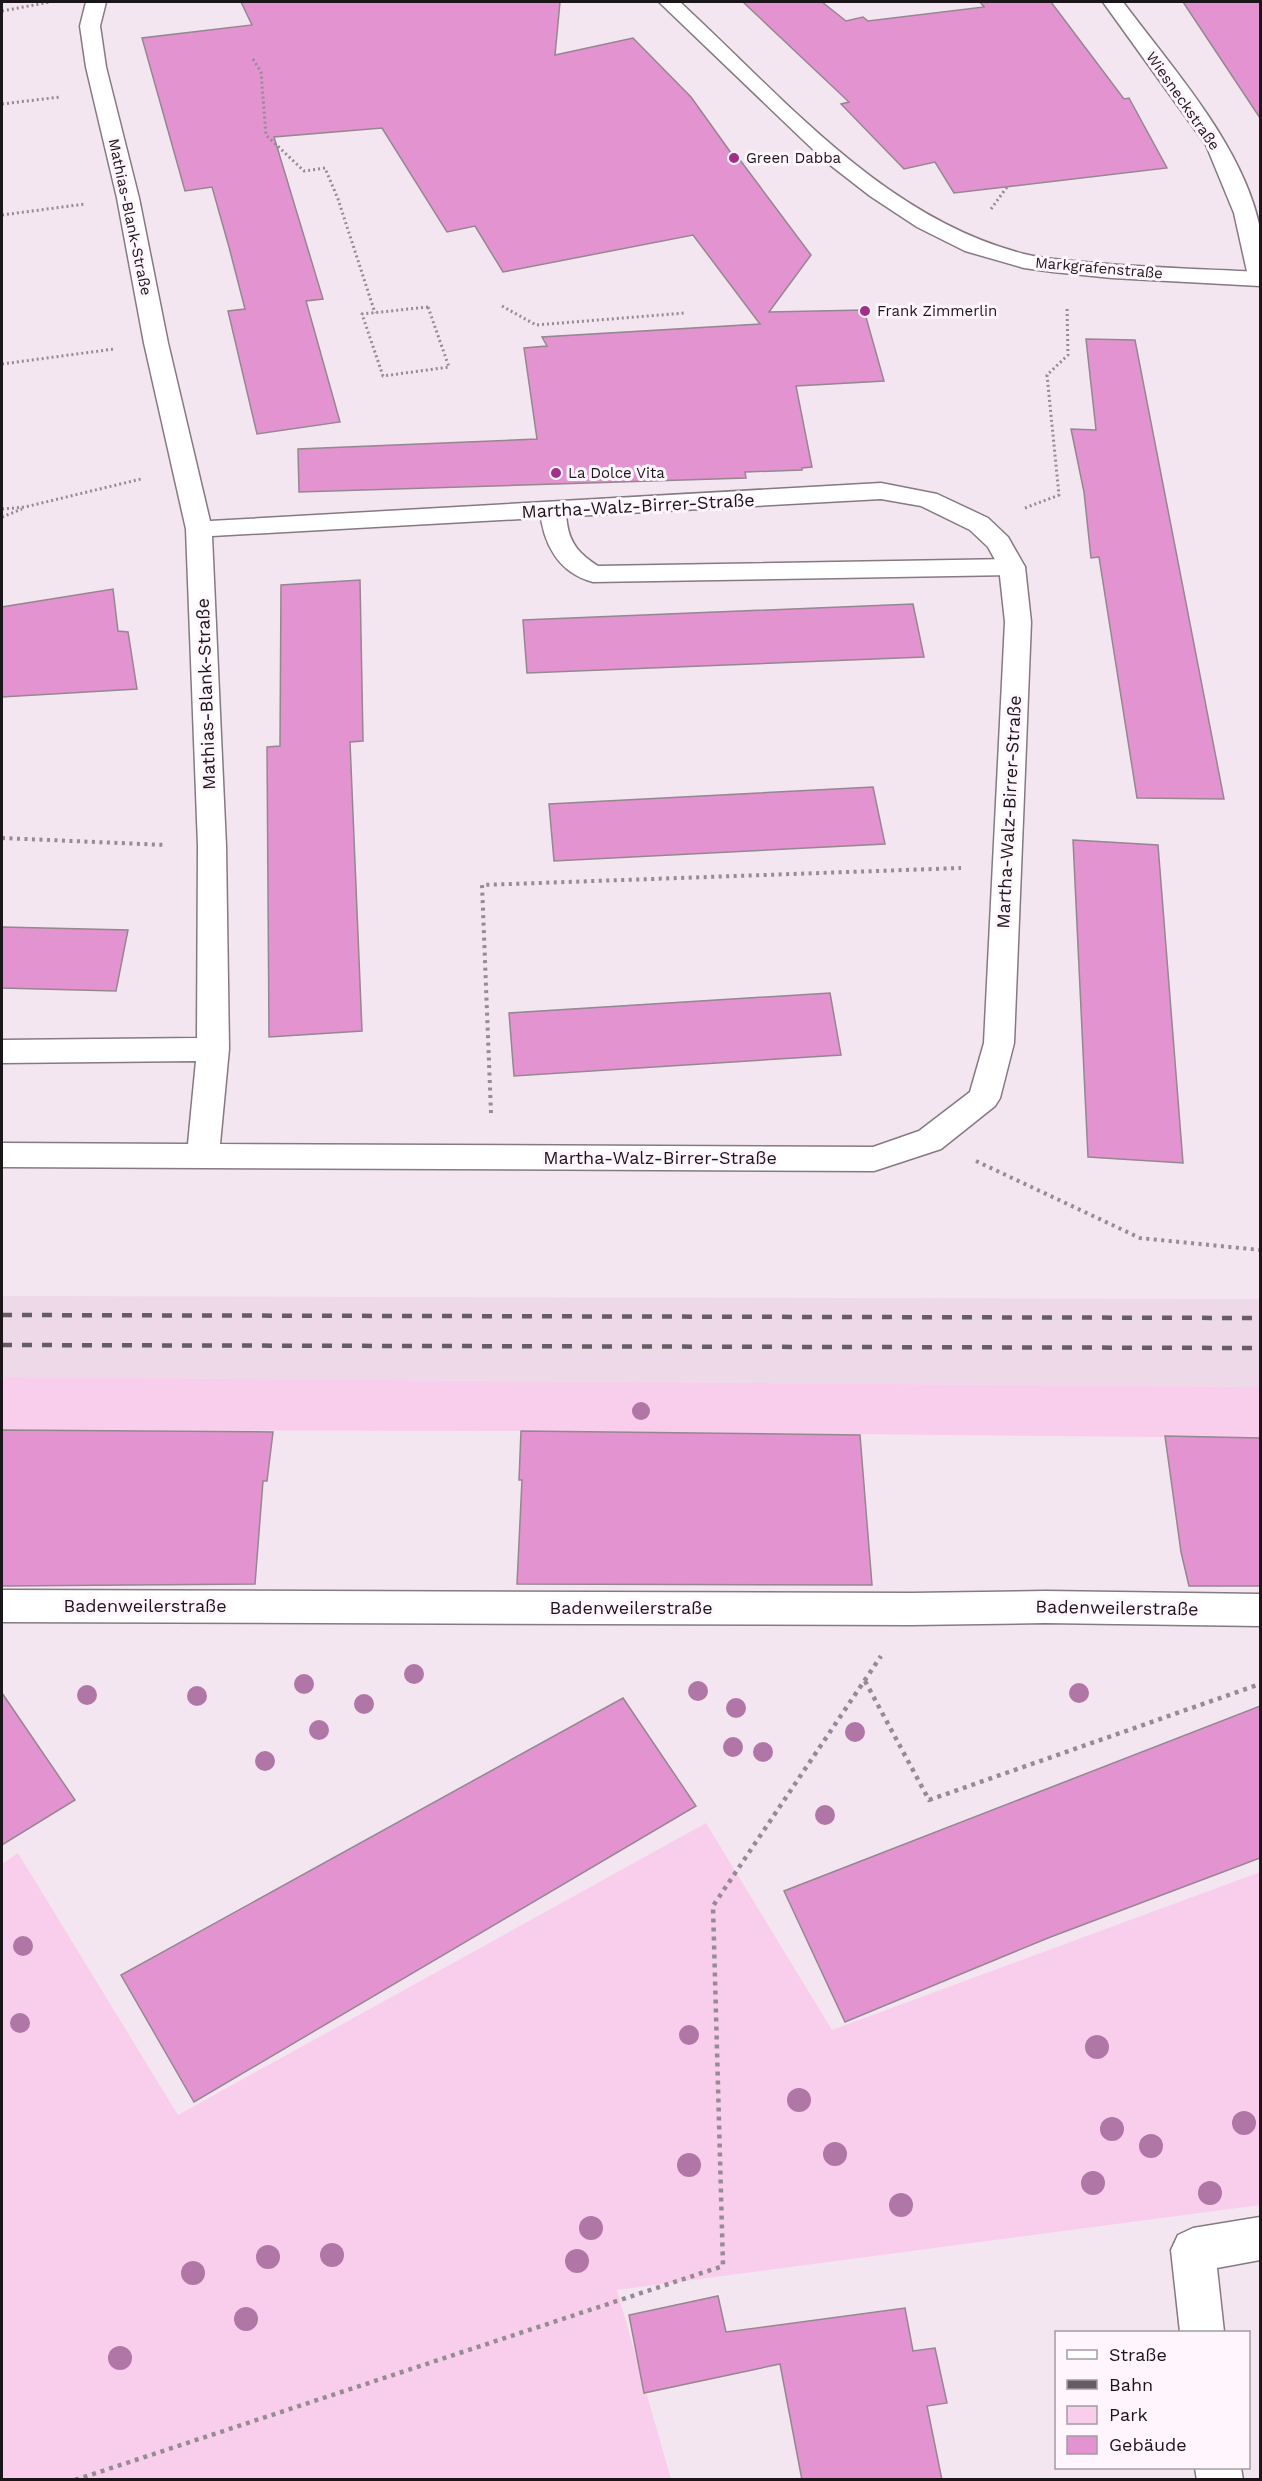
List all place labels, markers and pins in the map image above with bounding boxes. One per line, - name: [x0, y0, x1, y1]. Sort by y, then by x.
- place label: Green Dabba: [746, 149, 842, 167]
- marker: Green Dabba: [727, 151, 741, 165]
- place label: Frank Zimmerlin: [877, 302, 997, 320]
- marker: Frank Zimmerlin: [858, 304, 872, 318]
- place label: La Dolce Vita: [568, 464, 665, 482]
- marker: La Dolce Vita: [549, 466, 563, 480]

